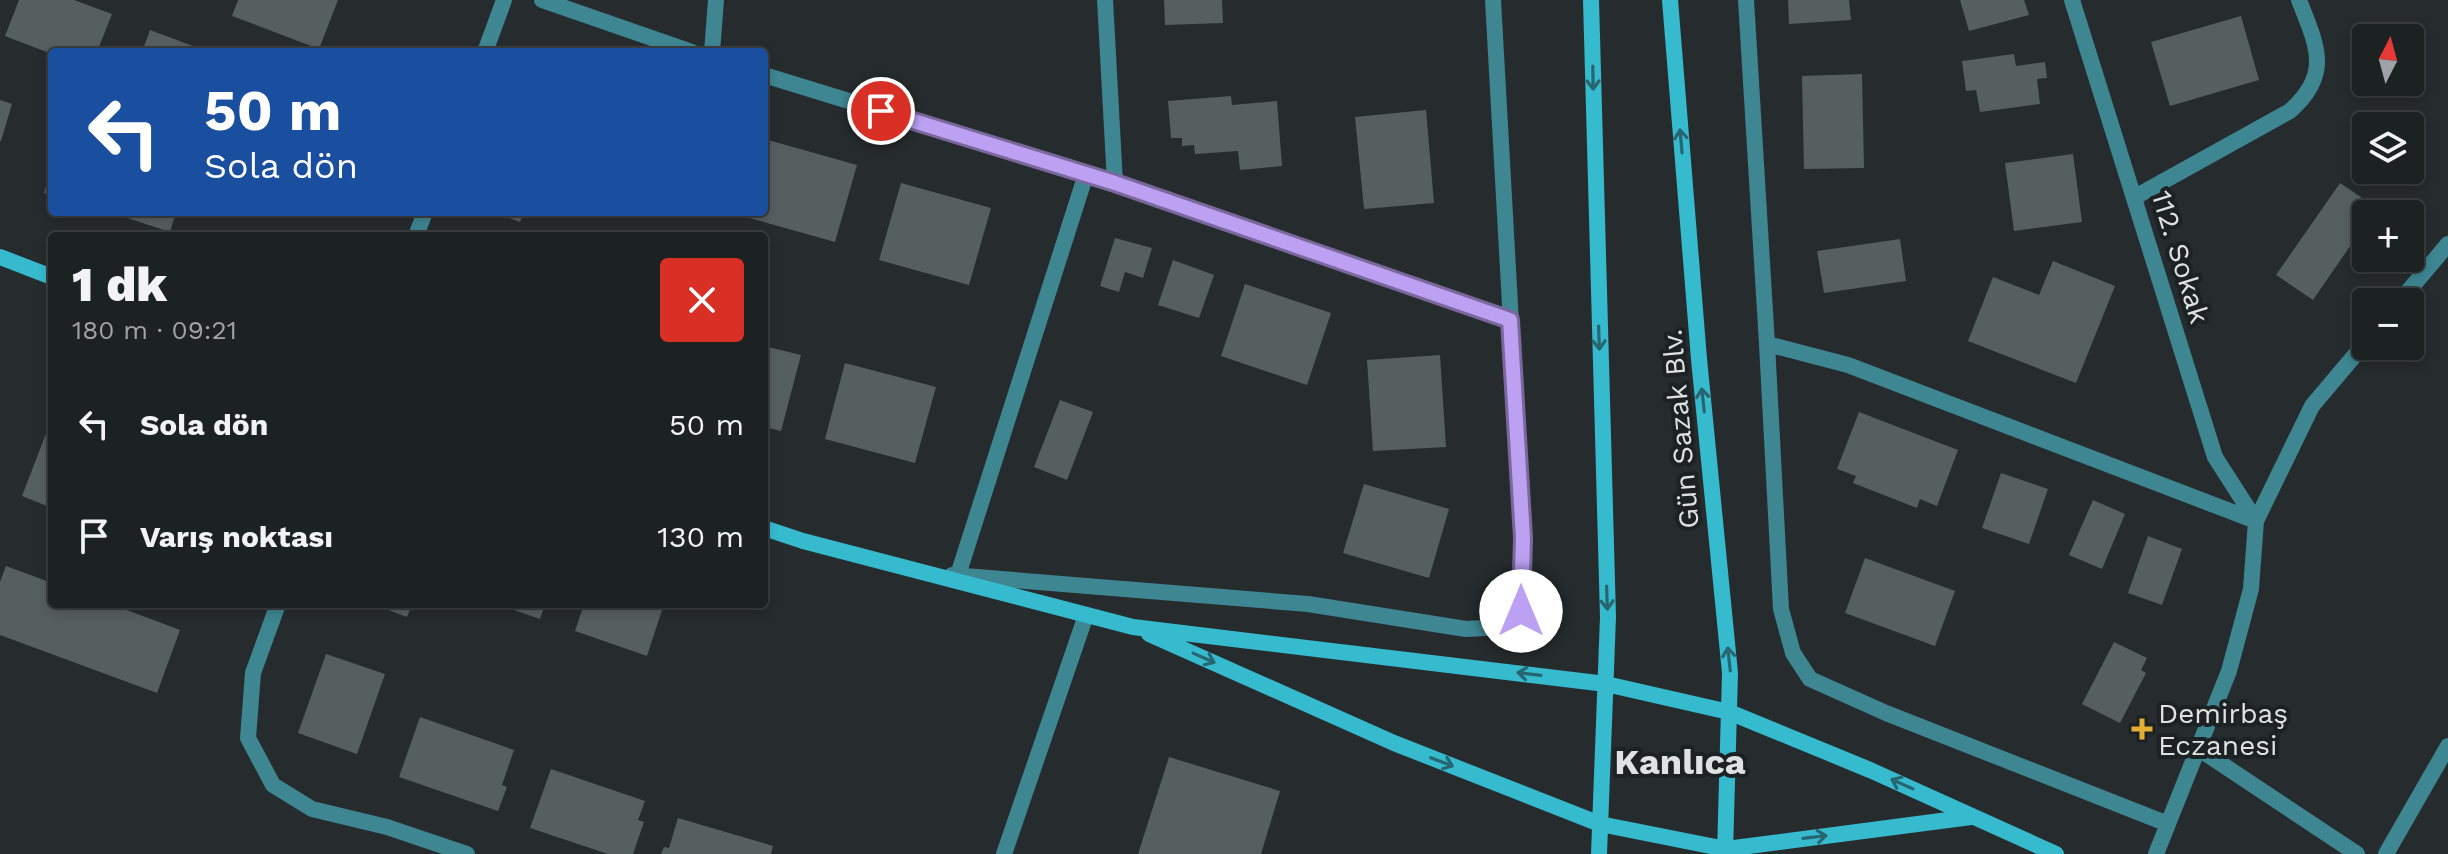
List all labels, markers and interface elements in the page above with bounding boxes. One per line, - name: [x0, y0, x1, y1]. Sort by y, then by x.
- north arrow: [2352, 24, 2424, 96]
- map controls: [2352, 24, 2424, 360]
- one-way arrow: [1585, 64, 1601, 91]
- pin: [847, 77, 915, 145]
- text: 50 m: [204, 78, 341, 144]
- icon: left: [72, 80, 176, 184]
- icon: arrive: [859, 89, 903, 133]
- button: layers: [2352, 112, 2424, 184]
- one-way arrow: [1673, 128, 1688, 155]
- text: Sola dön: [204, 145, 358, 187]
- street label: 112. Sokak: [2145, 187, 2216, 328]
- button: +: [2352, 200, 2424, 272]
- text: 1 dk: [72, 256, 167, 313]
- button: close: [660, 258, 744, 342]
- button: −: [2352, 288, 2424, 360]
- text: 180 m · 09:21: [72, 315, 237, 345]
- one-way arrow: [1592, 324, 1607, 351]
- street label: Gün Sazak Blv.: [1655, 328, 1706, 530]
- one-way arrow: [1696, 387, 1711, 414]
- icon: left: [72, 402, 116, 446]
- text: Sola dön: [140, 407, 268, 442]
- text: 50 m: [669, 407, 744, 442]
- icon: arrive: [72, 514, 116, 558]
- text: Varış noktası: [140, 519, 333, 554]
- text: 130 m: [657, 519, 744, 554]
- position arrow: [1479, 569, 1563, 653]
- one-way arrow: [1600, 584, 1615, 611]
- one-way arrow: [1721, 646, 1736, 673]
- one-way arrow: [1191, 652, 1216, 667]
- one-way arrow: [1516, 667, 1543, 682]
- place label: Demirbaş Eczanesi: [2158, 697, 2288, 762]
- marker: Demirbaş Eczanesi: [2133, 720, 2151, 738]
- district label: Kanlıca: [1614, 741, 1746, 783]
- one-way arrow: [1429, 756, 1454, 770]
- one-way arrow: [1890, 776, 1915, 791]
- one-way arrow: [1802, 829, 1827, 844]

